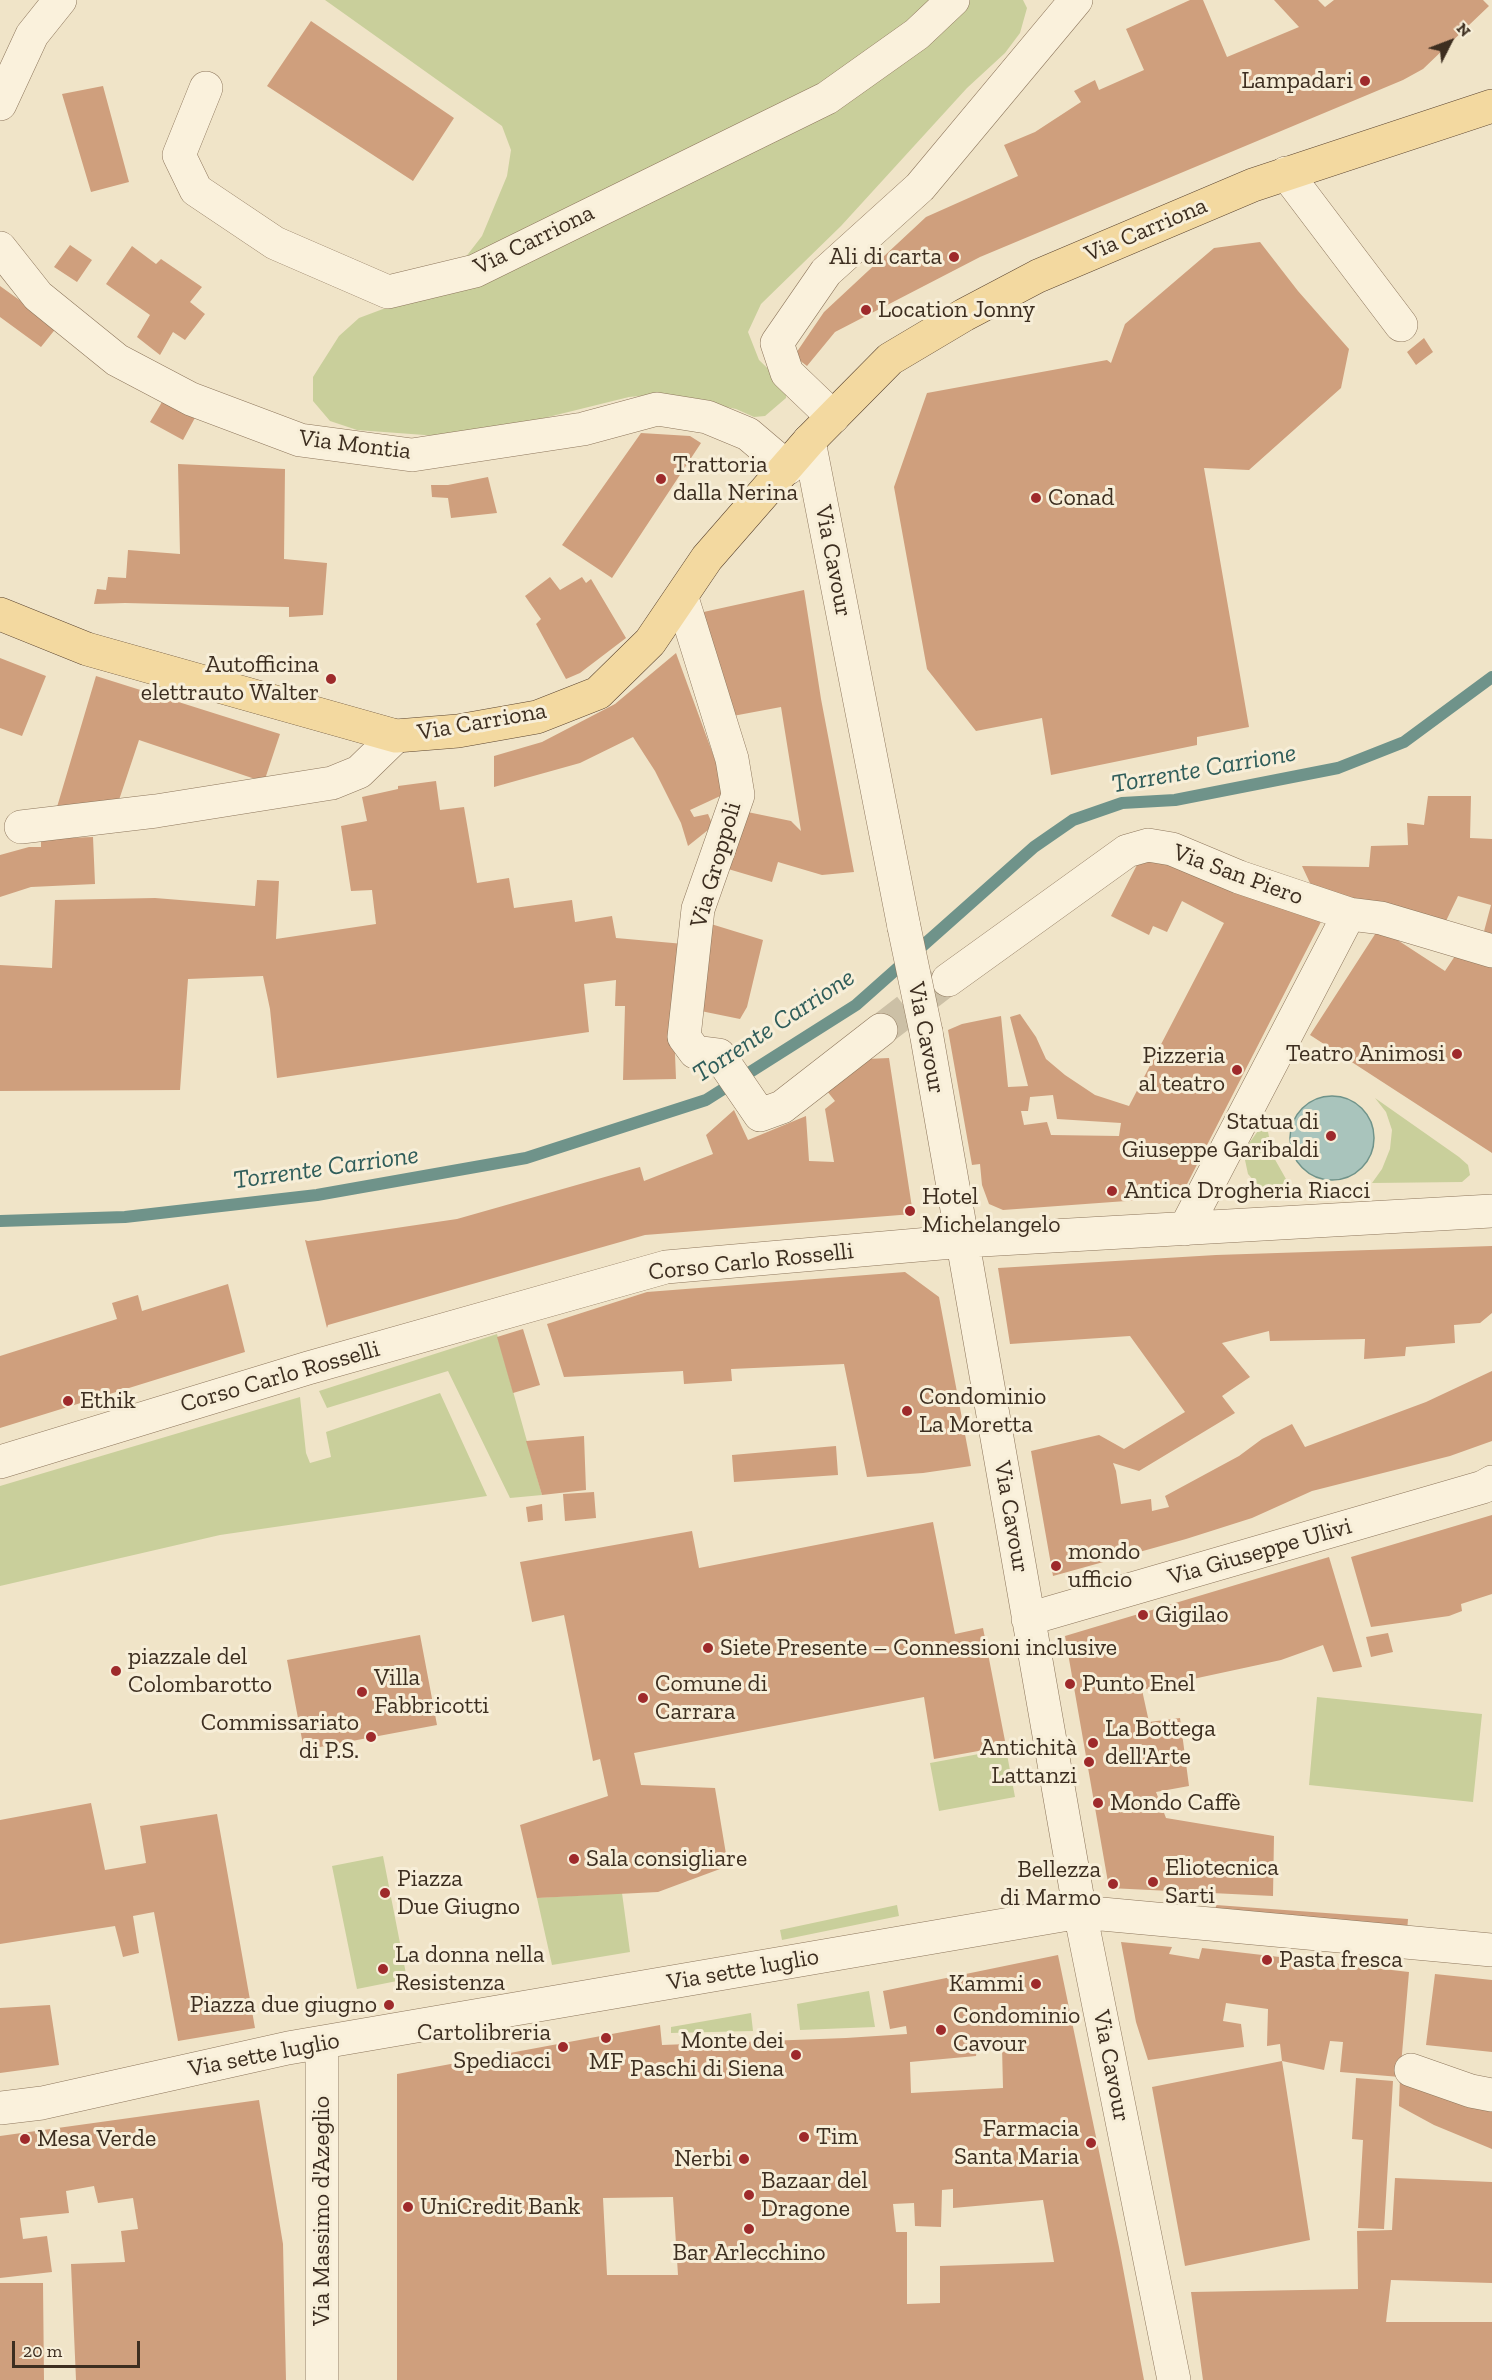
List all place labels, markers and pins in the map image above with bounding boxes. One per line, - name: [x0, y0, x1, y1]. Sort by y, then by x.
- place label: Lampadari: [1241, 67, 1353, 95]
- marker: Lampadari: [1358, 74, 1372, 88]
- place label: Ali di carta: [829, 243, 942, 271]
- marker: Ali di carta: [947, 250, 961, 264]
- place label: Location Jonny: [878, 296, 1035, 324]
- marker: Location Jonny: [859, 303, 873, 317]
- place label: Trattoria dalla Nerina: [673, 451, 798, 507]
- marker: Trattoria dalla Nerina: [654, 472, 668, 486]
- place label: Conad: [1048, 484, 1114, 512]
- marker: Conad: [1029, 491, 1043, 505]
- place label: Autofficina elettrauto Walter: [141, 651, 319, 707]
- marker: Autofficina elettrauto Walter: [324, 672, 338, 686]
- place label: Teatro Animosi: [1286, 1040, 1445, 1068]
- place label: Pizzeria al teatro: [1139, 1042, 1225, 1098]
- marker: Teatro Animosi: [1450, 1047, 1464, 1061]
- marker: Pizzeria al teatro: [1230, 1063, 1244, 1077]
- place label: Statua di Giuseppe Garibaldi: [1122, 1108, 1319, 1164]
- marker: Statua di Giuseppe Garibaldi: [1324, 1129, 1338, 1143]
- place label: Antica Drogheria Riacci: [1124, 1177, 1370, 1205]
- place label: Hotel Michelangelo: [922, 1183, 1061, 1239]
- marker: Antica Drogheria Riacci: [1105, 1184, 1119, 1198]
- marker: Hotel Michelangelo: [903, 1204, 917, 1218]
- place label: Condominio La Moretta: [919, 1383, 1046, 1439]
- place label: Ethik: [80, 1387, 136, 1415]
- marker: Ethik: [61, 1394, 75, 1408]
- marker: Condominio La Moretta: [900, 1404, 914, 1418]
- place label: mondo ufficio: [1068, 1538, 1140, 1594]
- marker: mondo ufficio: [1049, 1559, 1063, 1573]
- place label: Gigilao: [1155, 1601, 1228, 1629]
- marker: Gigilao: [1136, 1608, 1150, 1622]
- place label: Siete Presente – Connessioni inclusive: [720, 1634, 1117, 1662]
- marker: Siete Presente – Connessioni inclusive: [701, 1641, 715, 1655]
- place label: piazzale del Colombarotto: [128, 1643, 272, 1699]
- marker: piazzale del Colombarotto: [109, 1664, 123, 1678]
- place label: Villa Fabbricotti: [374, 1664, 489, 1720]
- place label: Comune di Carrara: [655, 1670, 767, 1726]
- place label: Punto Enel: [1082, 1670, 1195, 1698]
- marker: Punto Enel: [1063, 1677, 1077, 1691]
- marker: Villa Fabbricotti: [355, 1685, 369, 1699]
- marker: Comune di Carrara: [636, 1691, 650, 1705]
- place label: Commissariato di P.S.: [201, 1709, 359, 1765]
- place label: La Bottega dell'Arte: [1105, 1715, 1216, 1771]
- marker: Commissariato di P.S.: [364, 1730, 378, 1744]
- place label: Antichità Lattanzi: [980, 1734, 1077, 1790]
- marker: La Bottega dell'Arte: [1086, 1736, 1100, 1750]
- marker: Antichità Lattanzi: [1082, 1755, 1096, 1769]
- place label: Mondo Caffè: [1110, 1789, 1241, 1817]
- marker: Mondo Caffè: [1091, 1796, 1105, 1810]
- place label: Sala consigliare: [586, 1845, 747, 1873]
- marker: Sala consigliare: [567, 1852, 581, 1866]
- place label: Eliotecnica Sarti: [1165, 1854, 1279, 1910]
- place label: Bellezza di Marmo: [1000, 1856, 1101, 1912]
- place label: Piazza Due Giugno: [397, 1865, 520, 1921]
- marker: Eliotecnica Sarti: [1146, 1875, 1160, 1889]
- marker: Bellezza di Marmo: [1106, 1877, 1120, 1891]
- marker: Piazza Due Giugno: [378, 1886, 392, 1900]
- place label: La donna nella Resistenza: [395, 1941, 545, 1997]
- place label: Pasta fresca: [1279, 1946, 1403, 1974]
- marker: Pasta fresca: [1260, 1953, 1274, 1967]
- marker: La donna nella Resistenza: [376, 1962, 390, 1976]
- place label: Kammi: [949, 1970, 1024, 1998]
- marker: Kammi: [1029, 1977, 1043, 1991]
- place label: Piazza due giugno: [190, 1991, 377, 2019]
- marker: Piazza due giugno: [382, 1998, 396, 2012]
- place label: Condominio Cavour: [953, 2002, 1080, 2058]
- place label: Cartolibreria Spediacci: [417, 2019, 551, 2075]
- marker: Condominio Cavour: [934, 2023, 948, 2037]
- place label: Monte dei Paschi di Siena: [630, 2027, 784, 2083]
- marker: MF: [599, 2031, 613, 2045]
- marker: Cartolibreria Spediacci: [556, 2040, 570, 2054]
- place label: MF: [589, 2048, 623, 2076]
- marker: Monte dei Paschi di Siena: [789, 2048, 803, 2062]
- place label: Farmacia Santa Maria: [954, 2115, 1079, 2171]
- place label: Tim: [816, 2123, 858, 2151]
- place label: Mesa Verde: [37, 2125, 156, 2153]
- marker: Tim: [797, 2130, 811, 2144]
- marker: Mesa Verde: [18, 2132, 32, 2146]
- marker: Farmacia Santa Maria: [1084, 2136, 1098, 2150]
- place label: Nerbi: [674, 2145, 732, 2173]
- marker: Nerbi: [737, 2152, 751, 2166]
- place label: Bazaar del Dragone: [761, 2167, 868, 2223]
- marker: Bazaar del Dragone: [742, 2188, 756, 2202]
- place label: UniCredit Bank: [420, 2193, 580, 2221]
- marker: UniCredit Bank: [401, 2200, 415, 2214]
- marker: Bar Arlecchino: [742, 2222, 756, 2236]
- place label: Bar Arlecchino: [672, 2239, 826, 2267]

